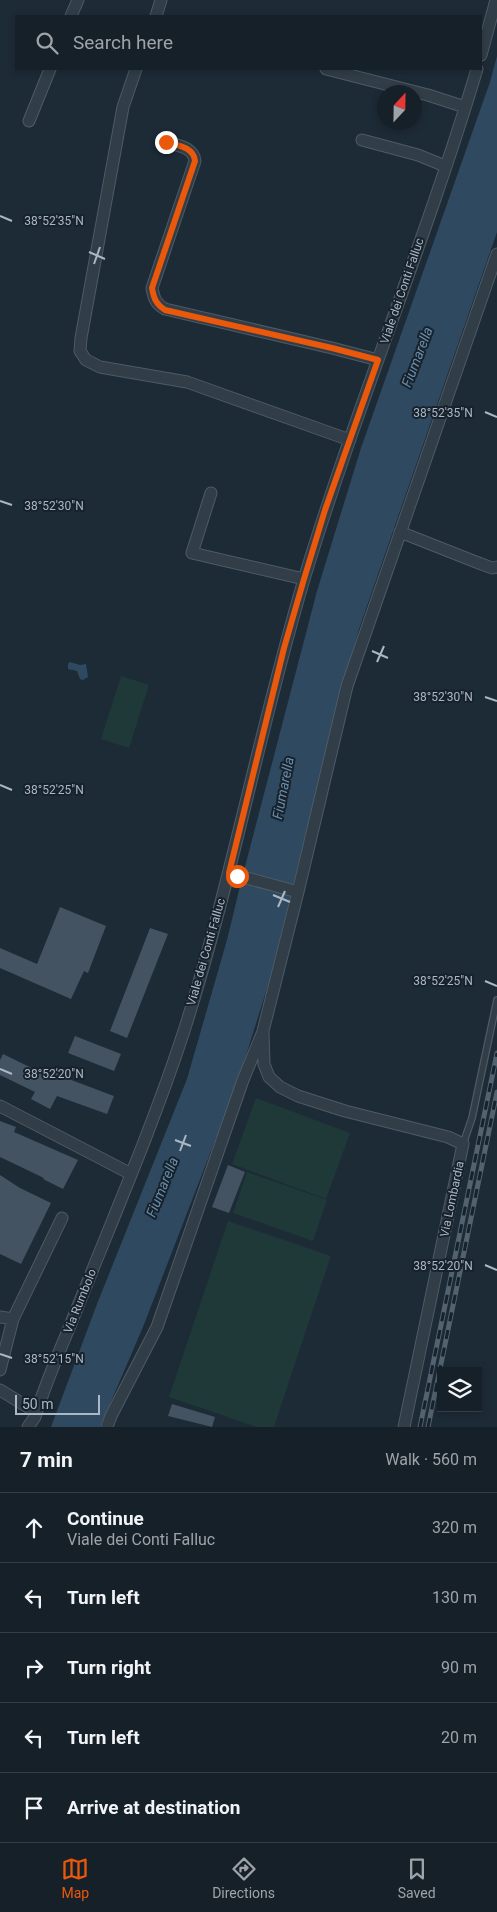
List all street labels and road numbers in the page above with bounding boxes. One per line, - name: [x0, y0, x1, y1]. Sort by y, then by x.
- street label: Viale dei Conti Falluc: [377, 236, 427, 346]
- street label: Viale dei Conti Falluc: [184, 897, 228, 1007]
- street label: Via Lombardia: [437, 1160, 467, 1238]
- street label: Via Rumbolo: [61, 1267, 99, 1335]

